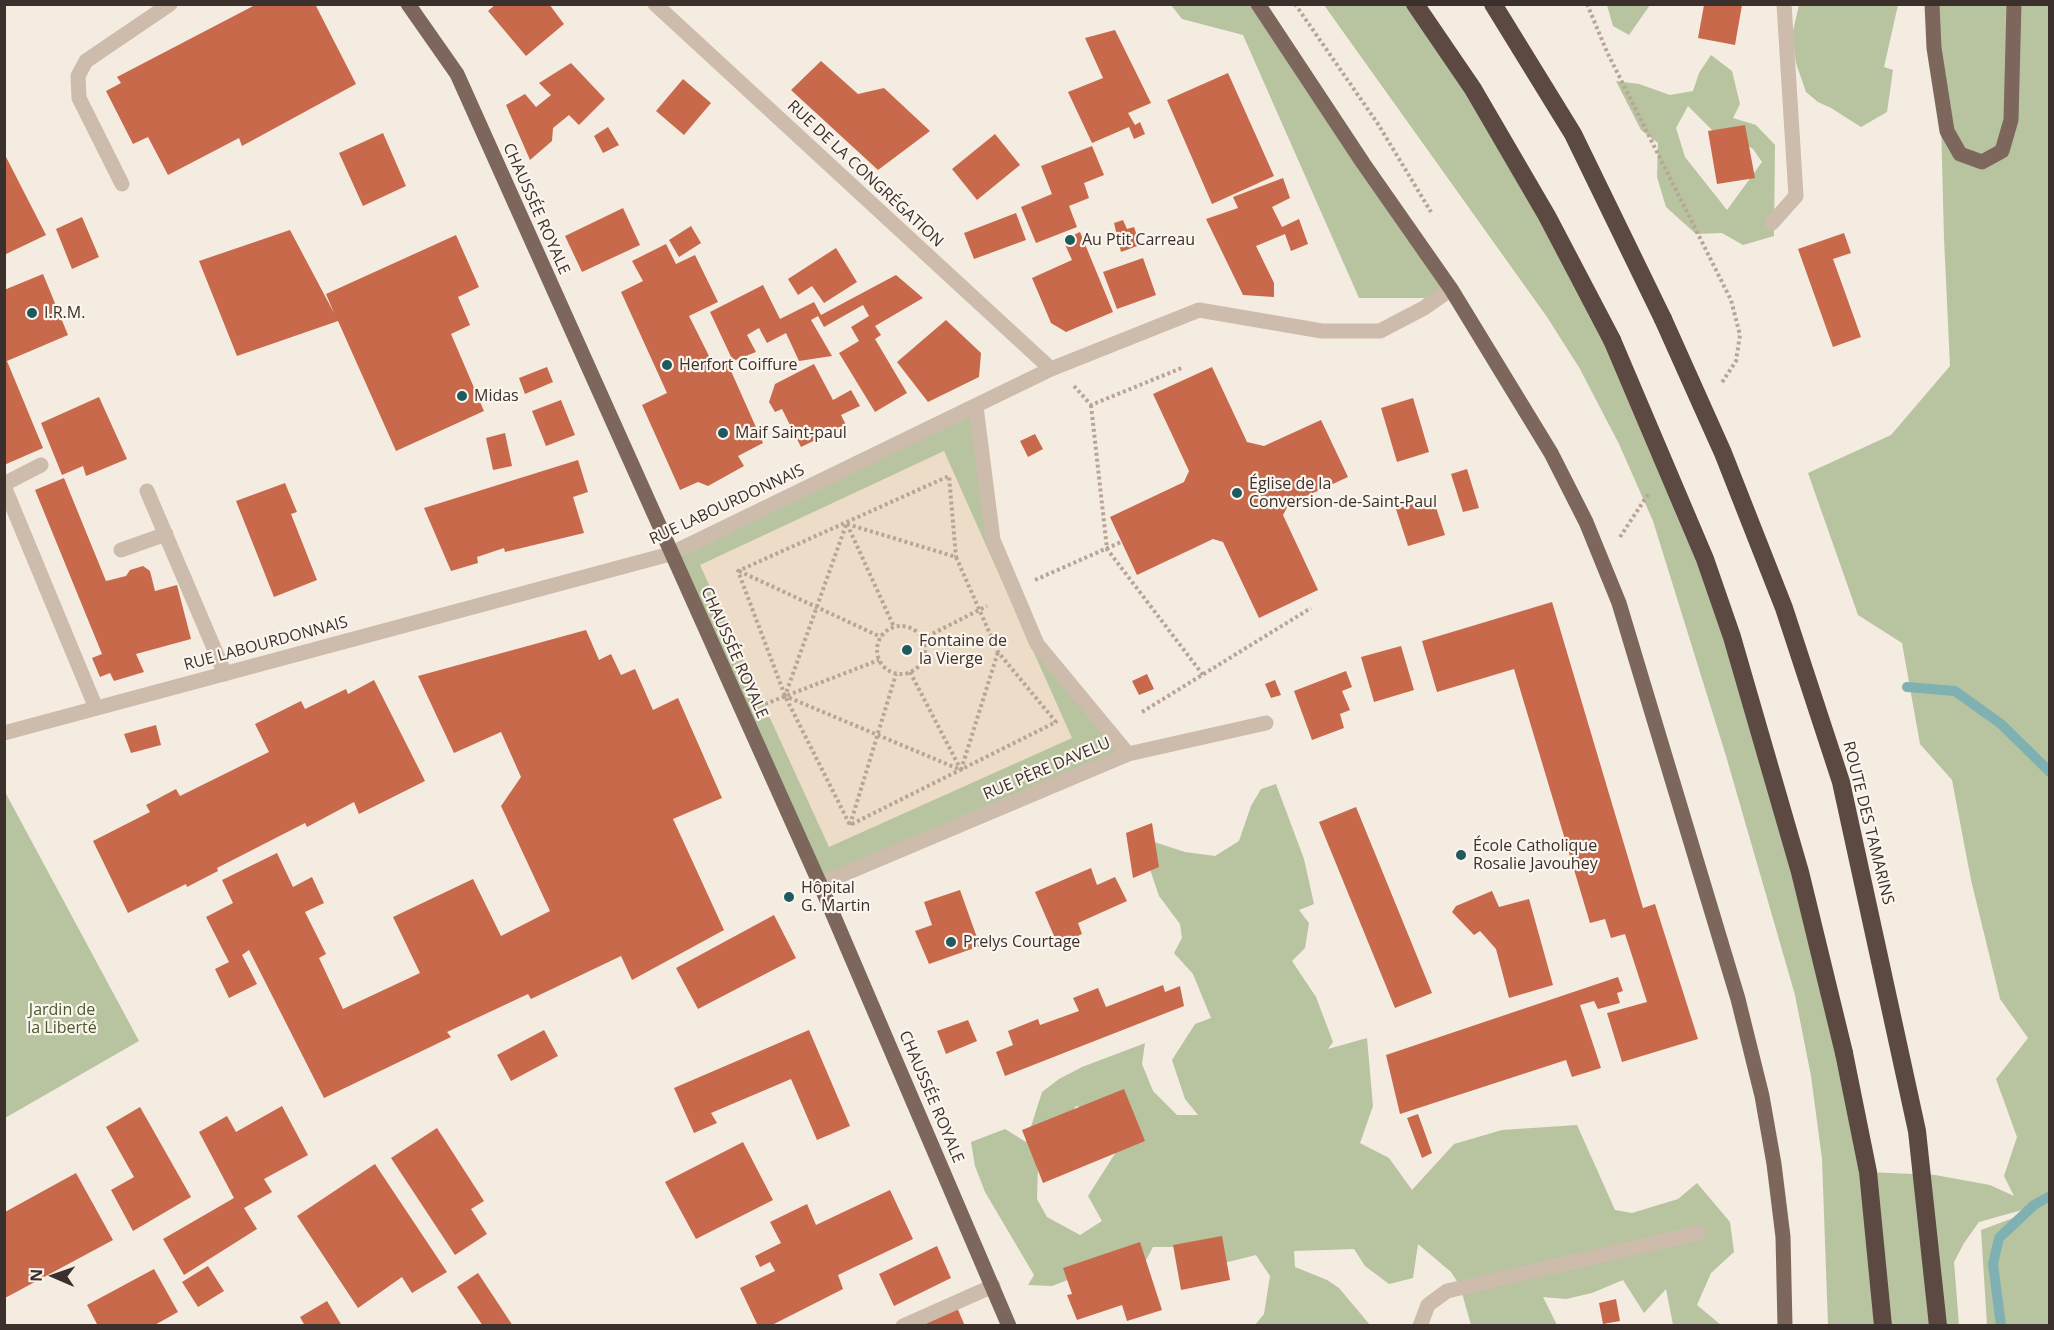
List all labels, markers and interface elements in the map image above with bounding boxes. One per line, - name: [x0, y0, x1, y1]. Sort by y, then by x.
- street label: RUE DE LA CONGRÉGATION: [783, 97, 947, 251]
- street label: CHAUSSÉE ROYALE: [498, 140, 574, 278]
- place label: Au Ptit Carreau: [1082, 230, 1195, 250]
- marker: Au Ptit Carreau: [1063, 233, 1077, 247]
- place label: I.R.M.: [44, 303, 85, 323]
- marker: I.R.M.: [25, 306, 39, 320]
- place label: Herfort Coiffure: [679, 355, 798, 375]
- marker: Herfort Coiffure: [660, 358, 674, 372]
- place label: Midas: [474, 386, 519, 406]
- marker: Midas: [455, 389, 469, 403]
- place label: Maif Saint-paul: [735, 423, 847, 443]
- marker: Maif Saint-paul: [716, 426, 730, 440]
- street label: RUE LABOURDONNAIS: [646, 461, 808, 549]
- place label: Église de la Conversion-de-Saint-Paul: [1249, 474, 1437, 512]
- marker: Église de la Conversion-de-Saint-Paul: [1230, 486, 1244, 500]
- street label: CHAUSSÉE ROYALE: [696, 584, 772, 722]
- street label: RUE LABOURDONNAIS: [182, 613, 350, 675]
- place label: Fontaine de la Vierge: [919, 631, 1007, 669]
- marker: Fontaine de la Vierge: [900, 643, 914, 657]
- street label: RUE PÈRE DAVELU: [981, 734, 1113, 804]
- street label: ROUTE DES TAMARINS: [1838, 739, 1898, 907]
- place label: École Catholique Rosalie Javouhey: [1473, 836, 1598, 874]
- marker: École Catholique Rosalie Javouhey: [1454, 848, 1468, 862]
- place label: Hôpital G. Martin: [801, 878, 870, 916]
- marker: Hôpital G. Martin: [782, 890, 796, 904]
- place label: Prelys Courtage: [963, 932, 1080, 952]
- marker: Prelys Courtage: [944, 935, 958, 949]
- park label: Jardin de la Liberté: [27, 1000, 97, 1038]
- street label: CHAUSSÉE ROYALE: [894, 1028, 968, 1166]
- north arrow: [24, 1246, 84, 1306]
- text: N: [25, 1268, 47, 1282]

